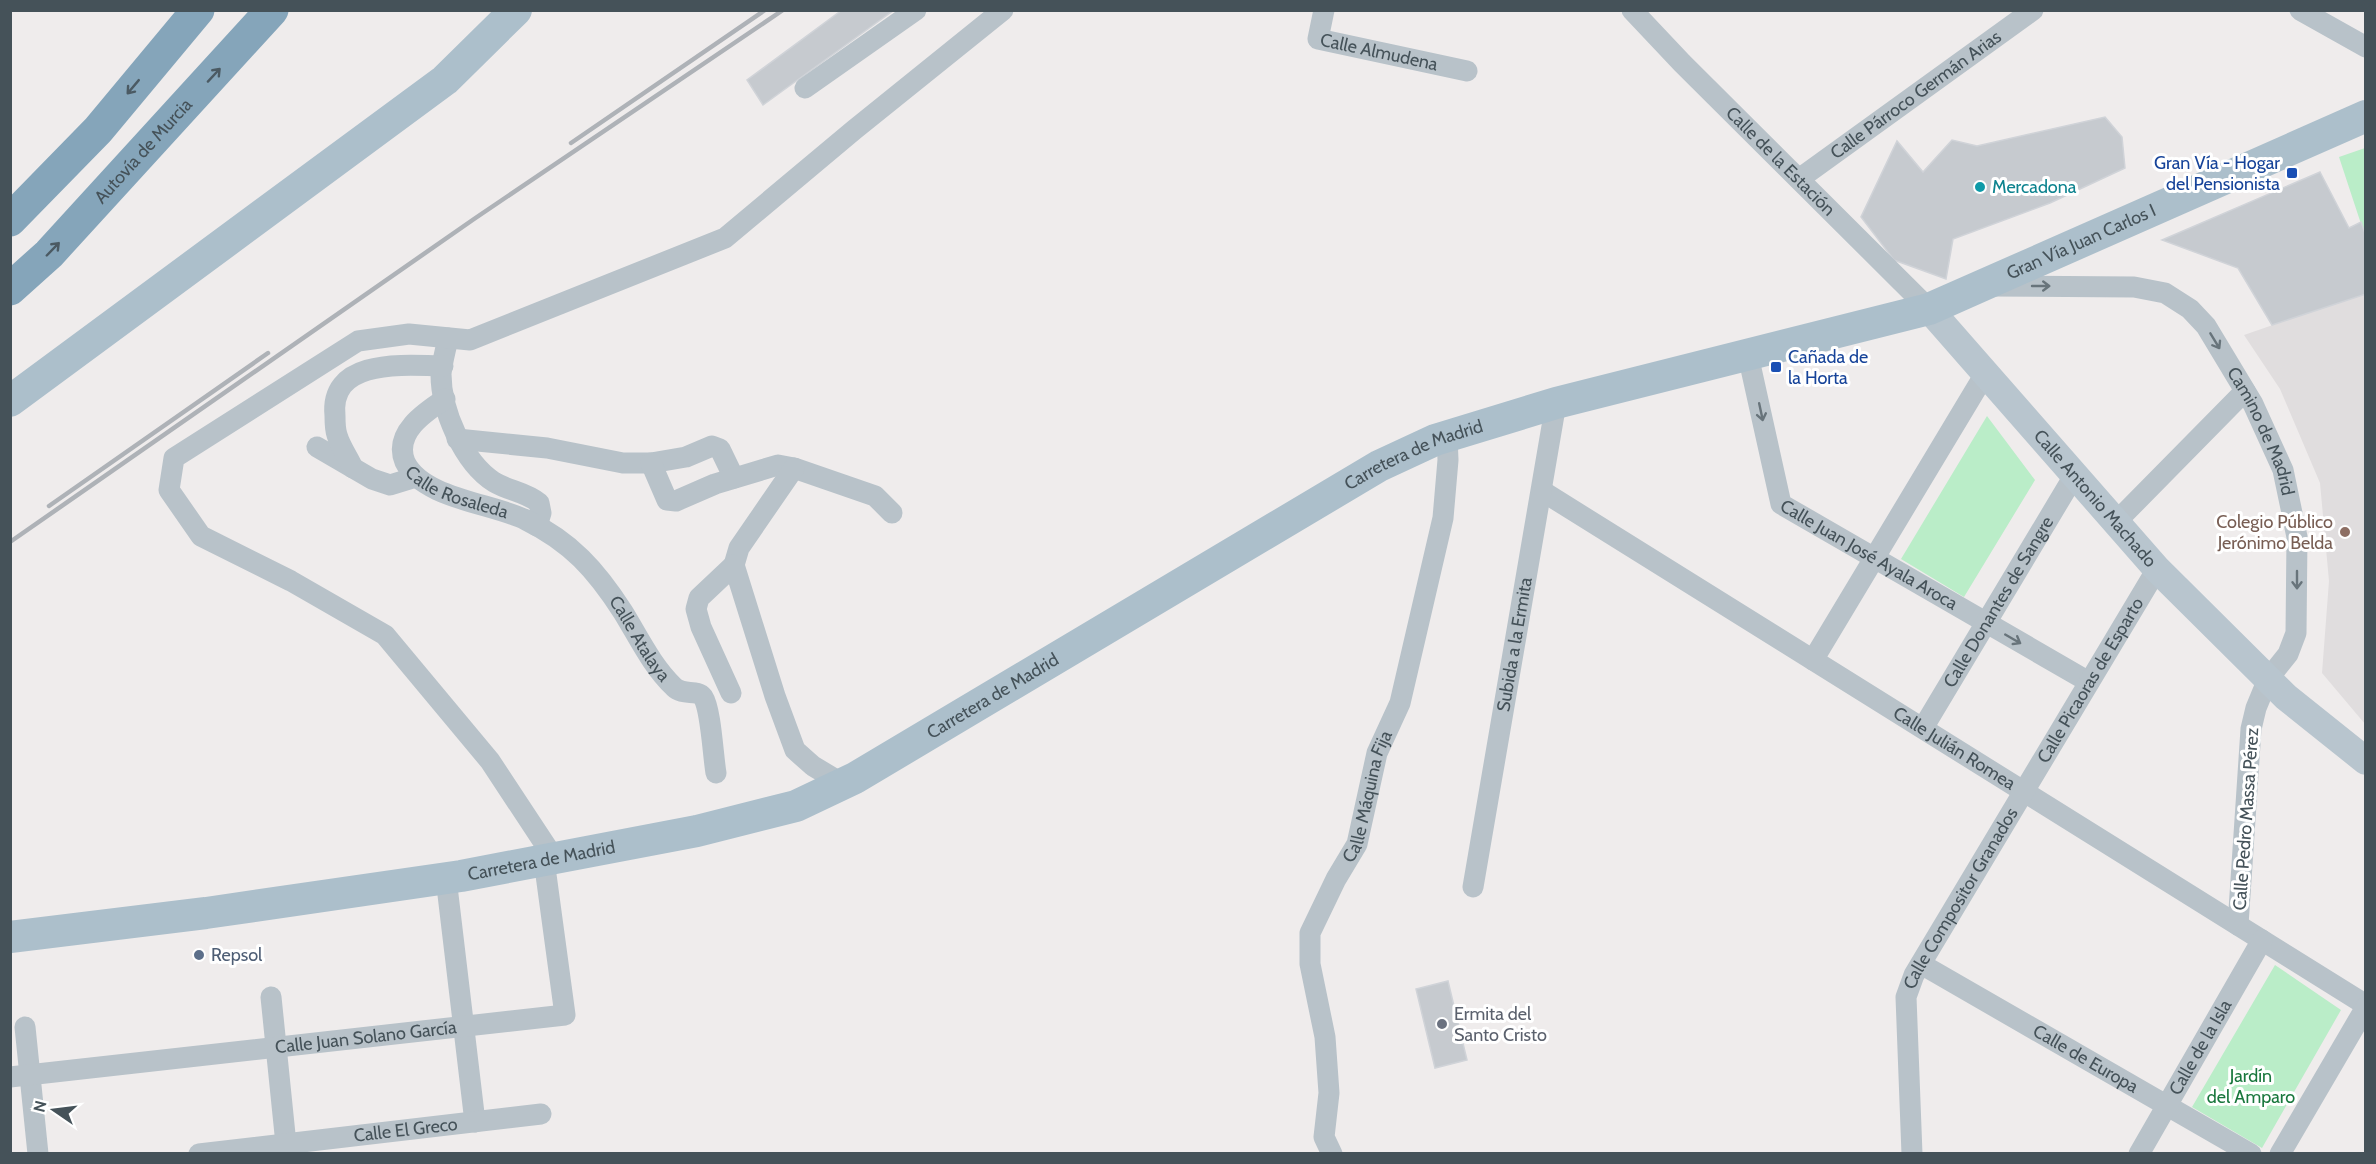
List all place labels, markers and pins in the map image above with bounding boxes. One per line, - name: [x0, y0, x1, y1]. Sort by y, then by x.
- place label: Gran Vía - Hogar del Pensionista: [2154, 152, 2280, 195]
- marker: Gran Vía - Hogar del Pensionista: [2285, 166, 2299, 180]
- place label: Mercadona: [1992, 176, 2077, 198]
- marker: Mercadona: [1973, 180, 1987, 194]
- place label: Cañada de la Horta: [1788, 346, 1868, 389]
- marker: Cañada de la Horta: [1769, 360, 1783, 374]
- place label: Colegio Público Jerónimo Belda: [2216, 511, 2333, 554]
- marker: Colegio Público Jerónimo Belda: [2338, 525, 2352, 539]
- place label: Repsol: [211, 944, 263, 966]
- marker: Repsol: [192, 948, 206, 962]
- place label: Ermita del Santo Cristo: [1454, 1003, 1547, 1046]
- marker: Ermita del Santo Cristo: [1435, 1017, 1449, 1031]

